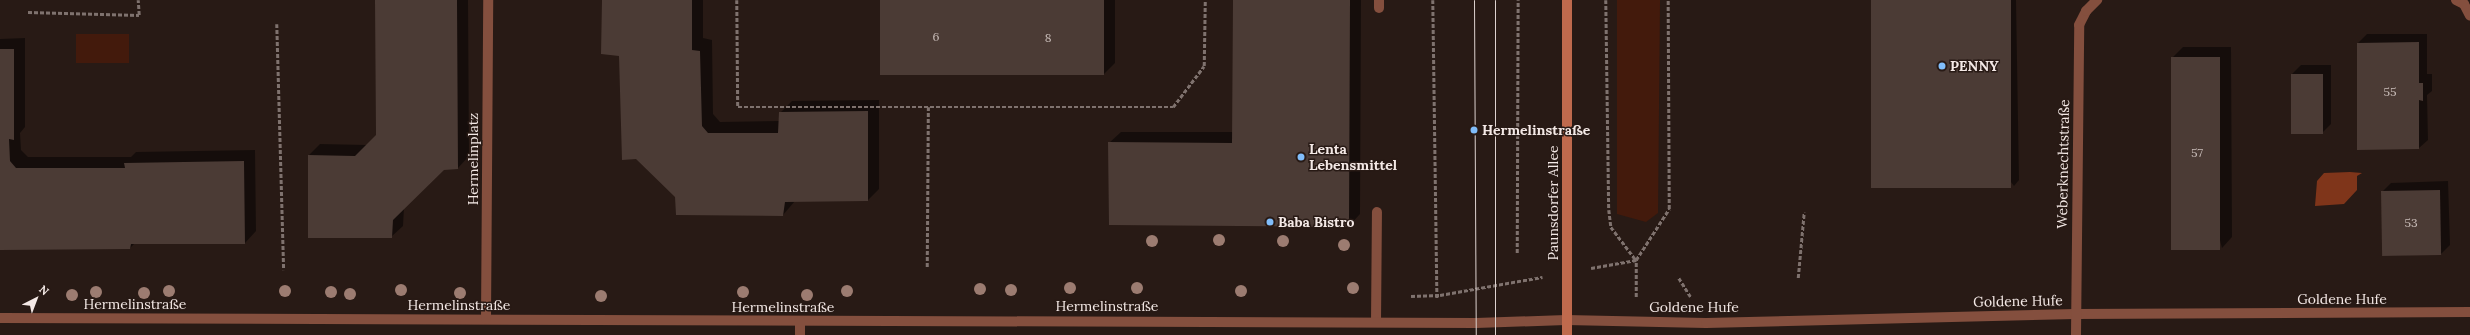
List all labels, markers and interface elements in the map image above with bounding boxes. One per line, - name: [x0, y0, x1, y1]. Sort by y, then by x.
- house number: 6: [933, 30, 939, 44]
- house number: 8: [1045, 31, 1051, 45]
- place label: PENNY: [1950, 58, 1999, 74]
- marker: PENNY: [1937, 61, 1947, 71]
- house number: 55: [2383, 85, 2397, 99]
- street label: Weberknechtstraße: [2053, 99, 2073, 229]
- street label: Hermelinplatz: [465, 113, 481, 205]
- place label: Hermelinstraße: [1482, 122, 1590, 138]
- marker: Hermelinstraße: [1469, 125, 1479, 135]
- place label: Lenta Lebensmittel: [1309, 141, 1397, 174]
- street label: Paunsdorfer Allee: [1545, 146, 1561, 260]
- house number: 57: [2191, 146, 2203, 160]
- marker: Lenta Lebensmittel: [1296, 152, 1306, 162]
- place label: Baba Bistro: [1278, 214, 1354, 230]
- house number: 53: [2404, 216, 2418, 230]
- marker: Baba Bistro: [1265, 217, 1275, 227]
- north arrow: [16, 279, 56, 319]
- text: N: [36, 282, 52, 298]
- street label: Goldene Hufe: [2297, 291, 2387, 307]
- street label: Goldene Hufe: [1973, 292, 2063, 310]
- street label: Hermelinstraße: [84, 296, 186, 312]
- street label: Hermelinstraße: [408, 297, 510, 313]
- street label: Hermelinstraße: [1056, 298, 1158, 314]
- street label: Hermelinstraße: [732, 299, 834, 315]
- street label: Goldene Hufe: [1649, 299, 1739, 315]

